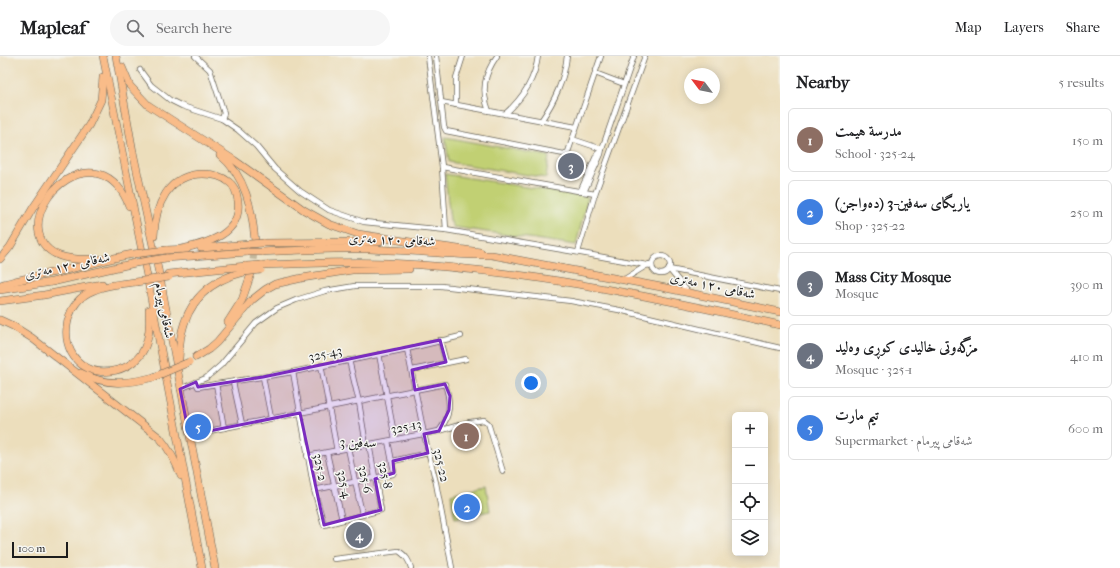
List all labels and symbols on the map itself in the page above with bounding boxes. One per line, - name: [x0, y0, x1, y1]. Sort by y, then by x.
- north arrow: [684, 68, 720, 104]
- pin: 3: [558, 151, 584, 181]
- street label: شەقامی ١٢٠ مەتری: [348, 230, 436, 250]
- street label: شەقامی ١٢٠ مەتری: [23, 249, 111, 283]
- street label: شەقامی ١٢٠ مەتری: [669, 269, 757, 303]
- street label: شەقامی پیرمام: [148, 281, 177, 340]
- street label: 325-43: [307, 343, 343, 364]
- your location: [521, 373, 541, 393]
- pin: 5: [185, 412, 211, 442]
- street label: 325-13: [389, 416, 423, 437]
- pin: 1: [453, 421, 479, 451]
- district label: سەفین 3: [340, 434, 376, 451]
- street label: 325-22: [430, 447, 453, 484]
- street label: 325-2: [311, 452, 331, 482]
- street label: 325-8: [376, 460, 395, 490]
- street label: 325-6: [355, 464, 376, 495]
- street label: 325-4: [334, 469, 355, 500]
- pin: 2: [454, 492, 480, 522]
- pin: 4: [346, 520, 372, 550]
- scale bar: [12, 540, 68, 559]

